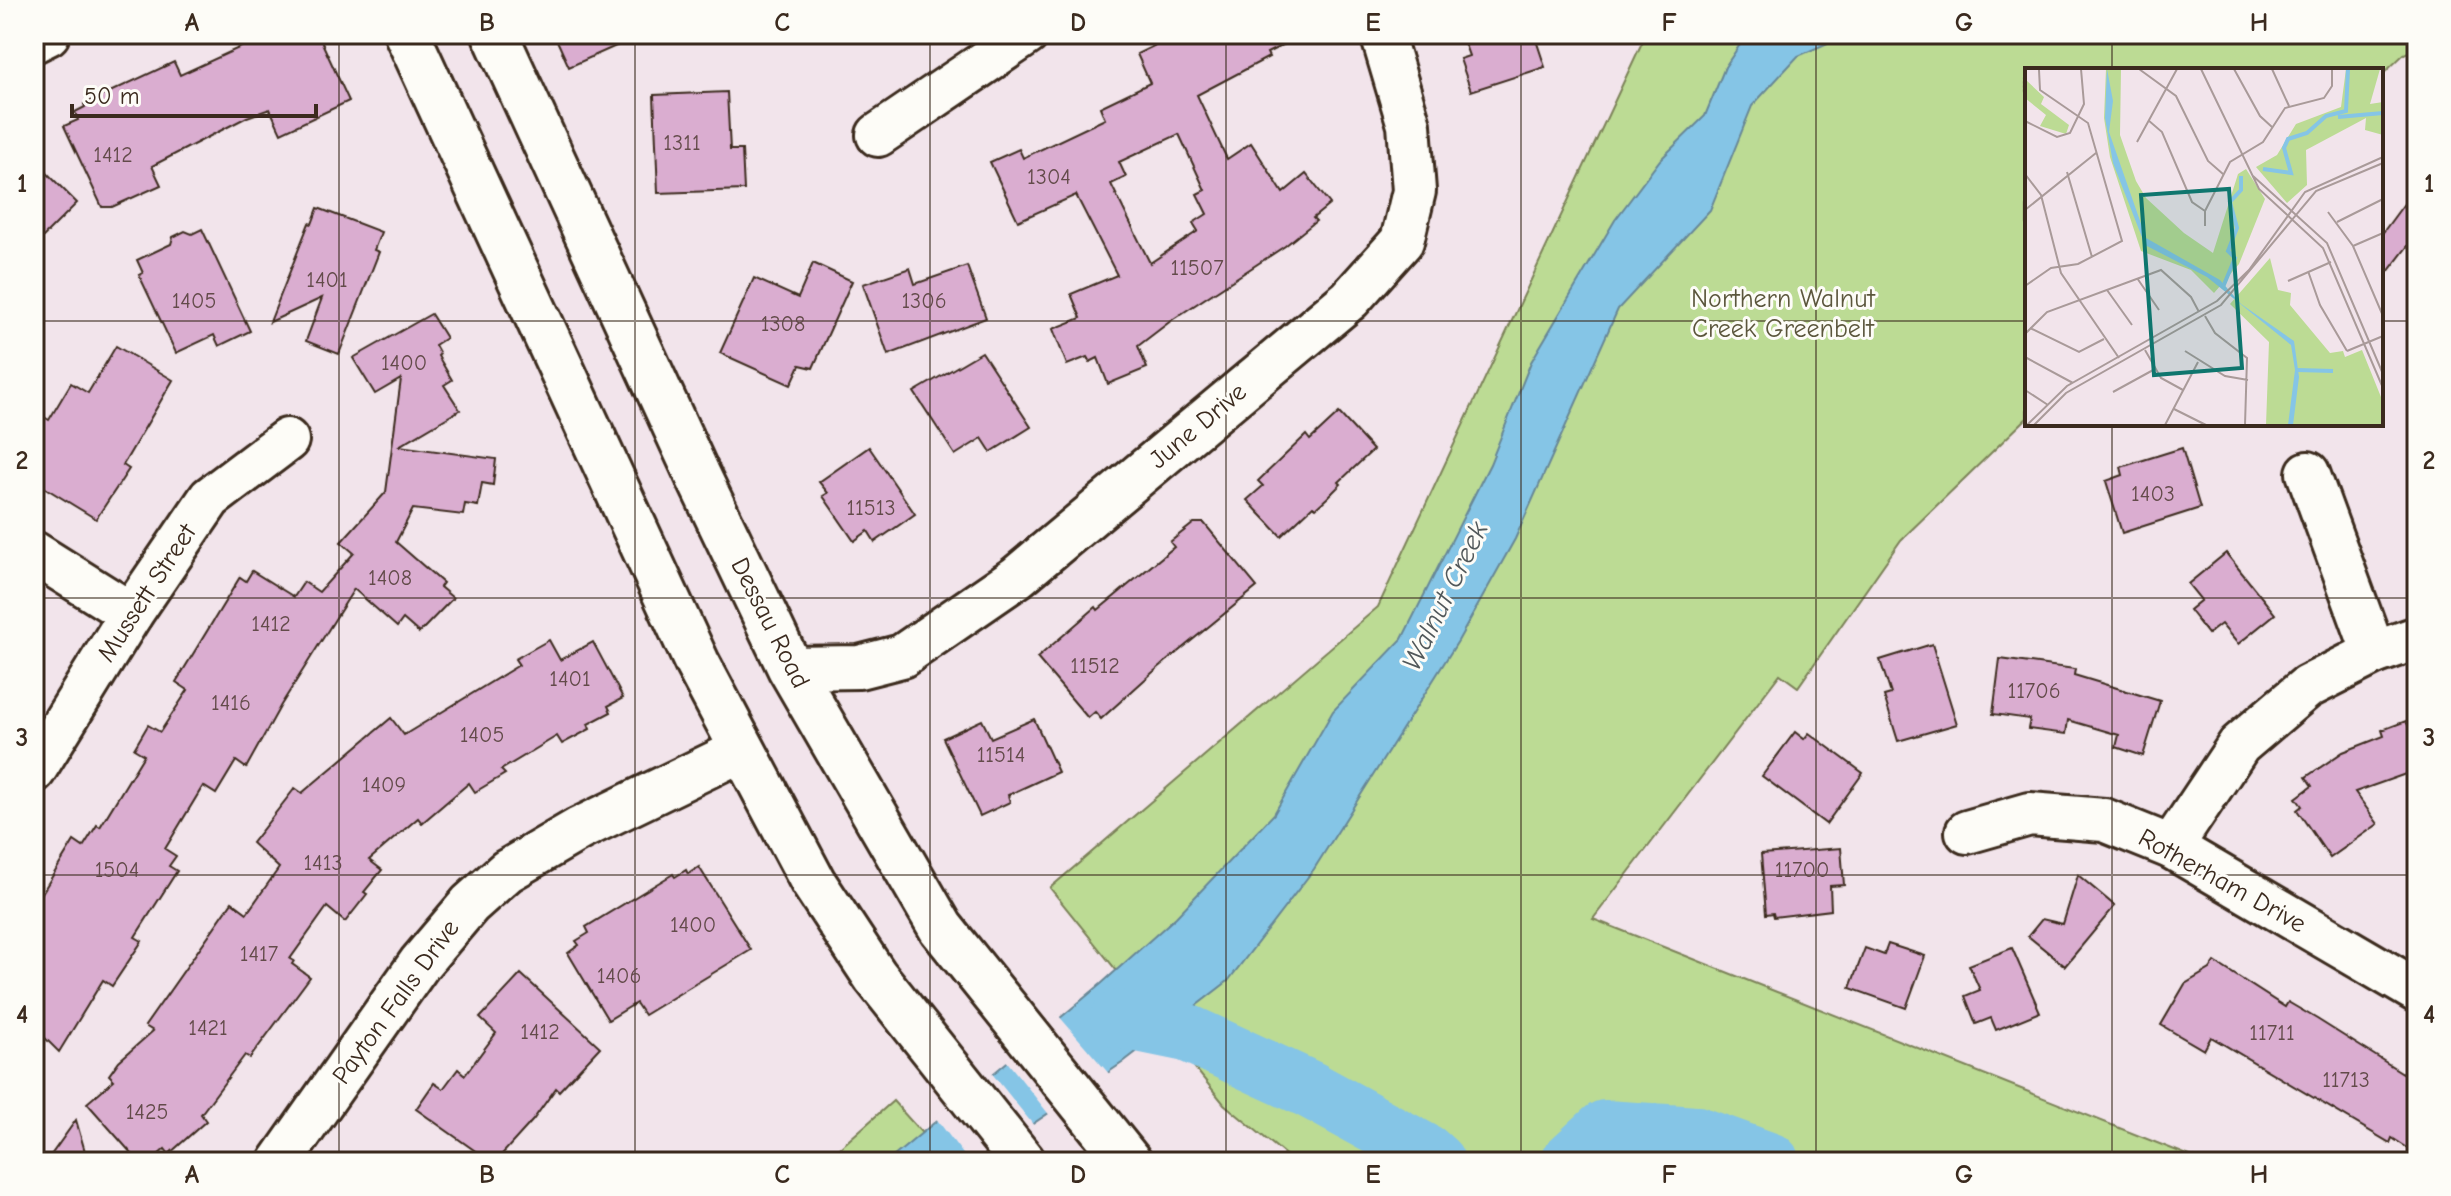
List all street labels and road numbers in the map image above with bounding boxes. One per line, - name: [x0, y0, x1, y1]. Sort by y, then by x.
- street label: June Drive: [1143, 377, 1253, 475]
- street label: Mussett Street: [91, 517, 204, 668]
- street label: Dessau Road: [724, 553, 816, 693]
- street label: Rotherham Drive: [2133, 823, 2311, 939]
- street label: Payton Falls Drive: [326, 914, 466, 1090]

